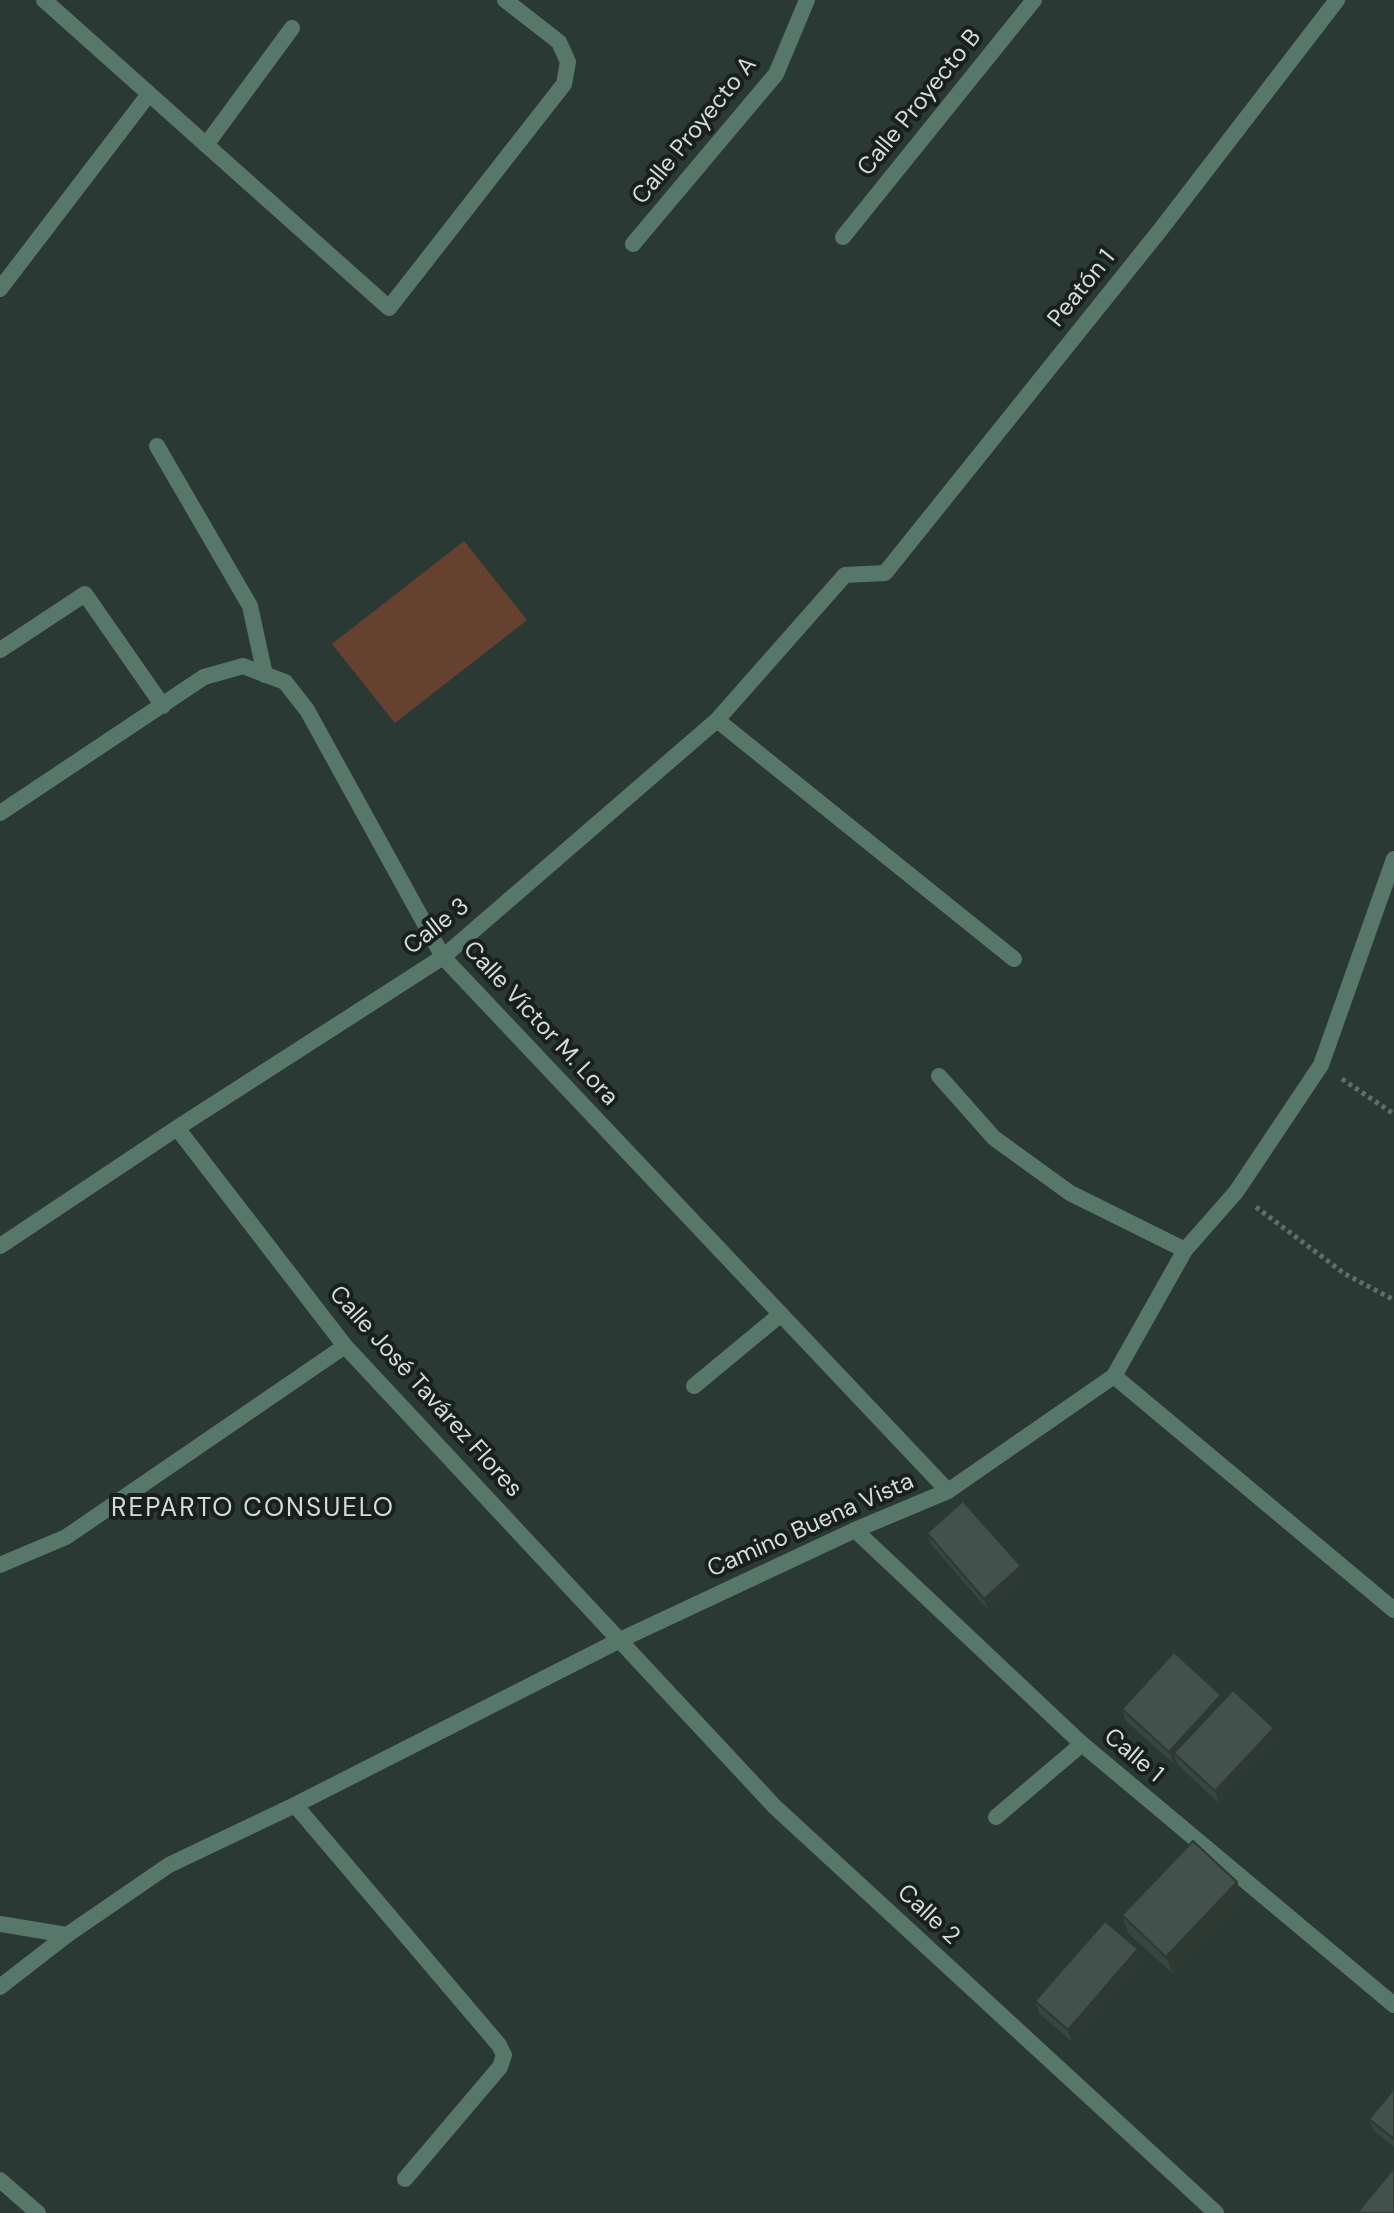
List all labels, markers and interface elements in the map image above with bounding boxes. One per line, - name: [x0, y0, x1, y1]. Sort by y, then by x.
- street label: Calle Proyecto B: [852, 24, 988, 182]
- street label: Calle Proyecto A: [627, 51, 763, 211]
- street label: Peatón 1: [1042, 245, 1122, 333]
- street label: Calle 3: [399, 893, 475, 961]
- street label: Calle Víctor M. Lora: [457, 936, 623, 1112]
- street label: Calle José Tavárez Flores: [322, 1280, 528, 1504]
- street label: Camino Buena Vista: [703, 1468, 919, 1584]
- district label: REPARTO CONSUELO: [111, 1493, 395, 1525]
- street label: Calle 1: [1098, 1723, 1168, 1789]
- street label: Calle 2: [891, 1879, 965, 1951]

